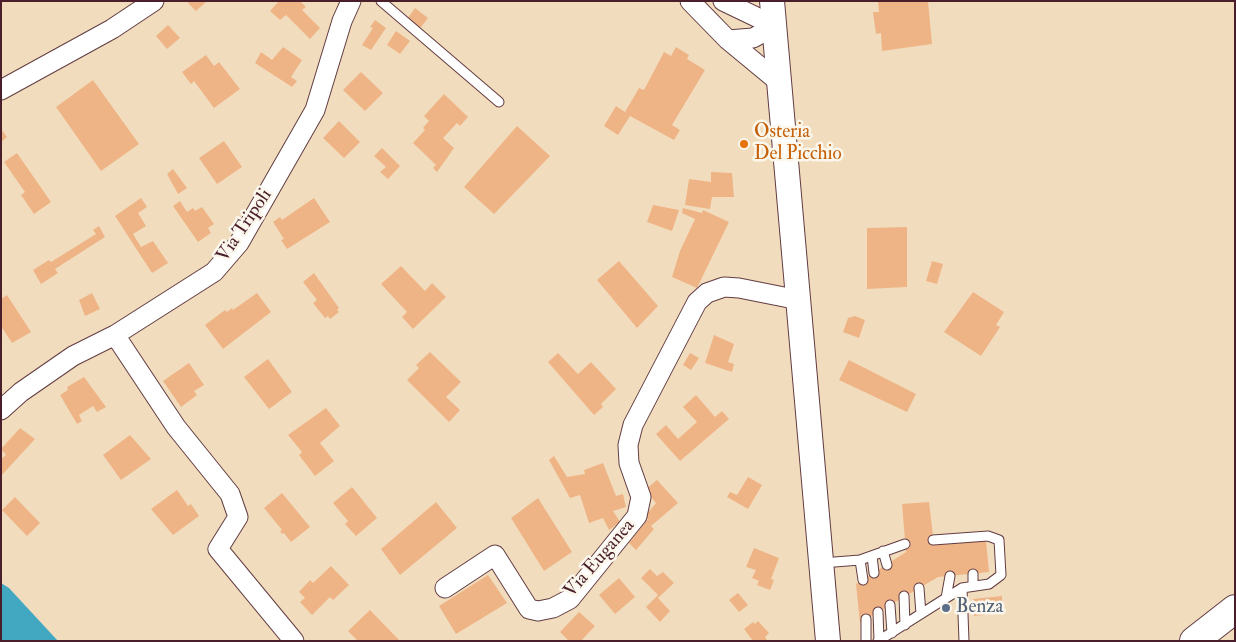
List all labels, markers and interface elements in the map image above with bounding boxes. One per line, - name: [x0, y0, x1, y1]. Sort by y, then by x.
- place label: Osteria Del Picchio: [754, 122, 842, 166]
- marker: Osteria Del Picchio: [738, 138, 750, 150]
- street label: Via Tripoli: [212, 185, 278, 267]
- street label: Via Euganea: [560, 515, 640, 603]
- place label: Benza: [956, 597, 1003, 619]
- marker: Benza: [940, 602, 952, 614]

